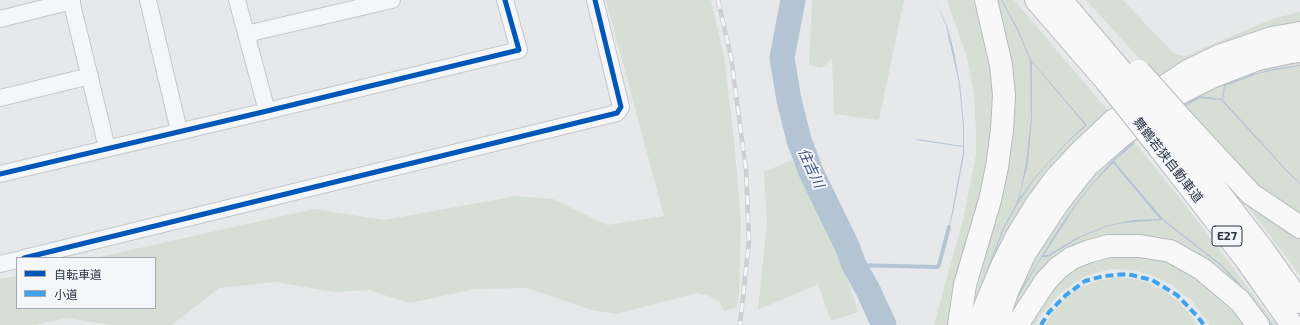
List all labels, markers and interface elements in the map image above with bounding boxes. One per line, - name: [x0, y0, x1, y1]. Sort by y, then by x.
- street label: 舞鶴若狭自動車道: [1130, 114, 1206, 206]
- water label: 住吉川: [795, 145, 827, 191]
- road number: E27: [1212, 226, 1242, 246]
- legend: [16, 257, 156, 309]
- text: 自転車道: [54, 267, 102, 281]
- text: 小道: [54, 287, 78, 301]

